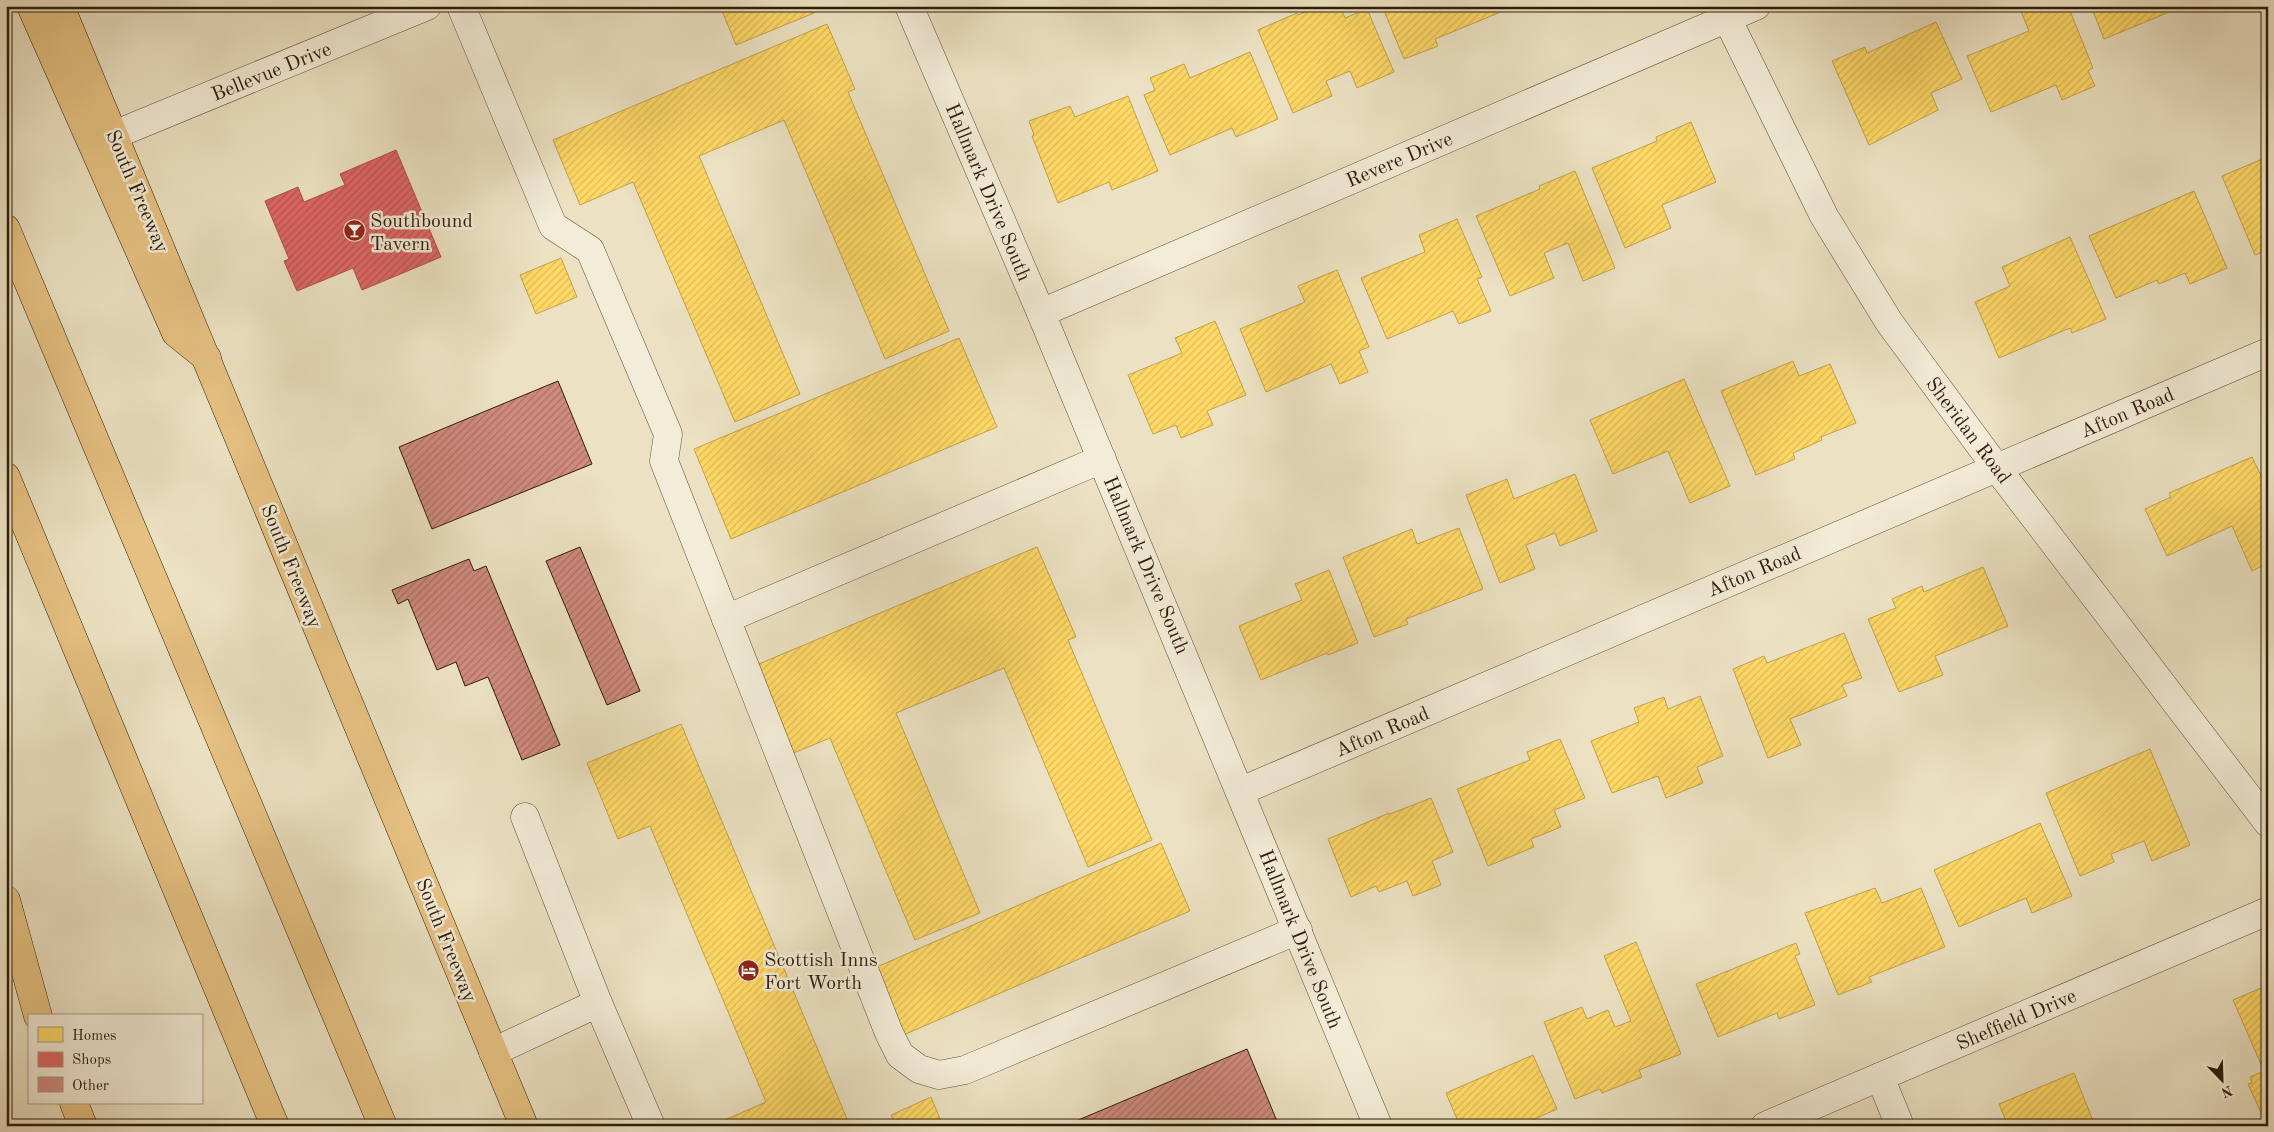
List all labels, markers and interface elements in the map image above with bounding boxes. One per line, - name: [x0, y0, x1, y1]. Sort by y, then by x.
- street label: Bellevue Drive: [209, 40, 334, 106]
- street label: Hallmark Drive South: [941, 101, 1034, 285]
- street label: South Freeway: [101, 127, 171, 257]
- street label: Revere Drive: [1344, 129, 1456, 192]
- place label: Southbound Tavern: [370, 212, 473, 255]
- bar icon: Southbound Tavern: [342, 219, 366, 243]
- street label: Sheridan Road: [1921, 374, 2014, 488]
- street label: Afton Road: [2078, 385, 2178, 443]
- street label: Hallmark Drive South: [1099, 474, 1192, 658]
- street label: South Freeway: [256, 502, 324, 632]
- street label: Afton Road: [1705, 544, 1805, 602]
- street label: Afton Road: [1333, 704, 1433, 762]
- street label: Hallmark Drive South: [1254, 847, 1344, 1032]
- street label: South Freeway: [411, 876, 479, 1006]
- place label: Scottish Inns Fort Worth: [764, 951, 878, 994]
- hotel icon: Scottish Inns Fort Worth: [736, 959, 760, 983]
- street label: Sheffield Drive: [1954, 987, 2080, 1055]
- legend: [28, 1014, 202, 1104]
- text: Homes: [72, 1029, 117, 1044]
- text: Shops: [72, 1053, 111, 1068]
- north arrow: [2196, 1054, 2246, 1104]
- text: Other: [72, 1079, 109, 1094]
- text: N: [2219, 1083, 2234, 1100]

